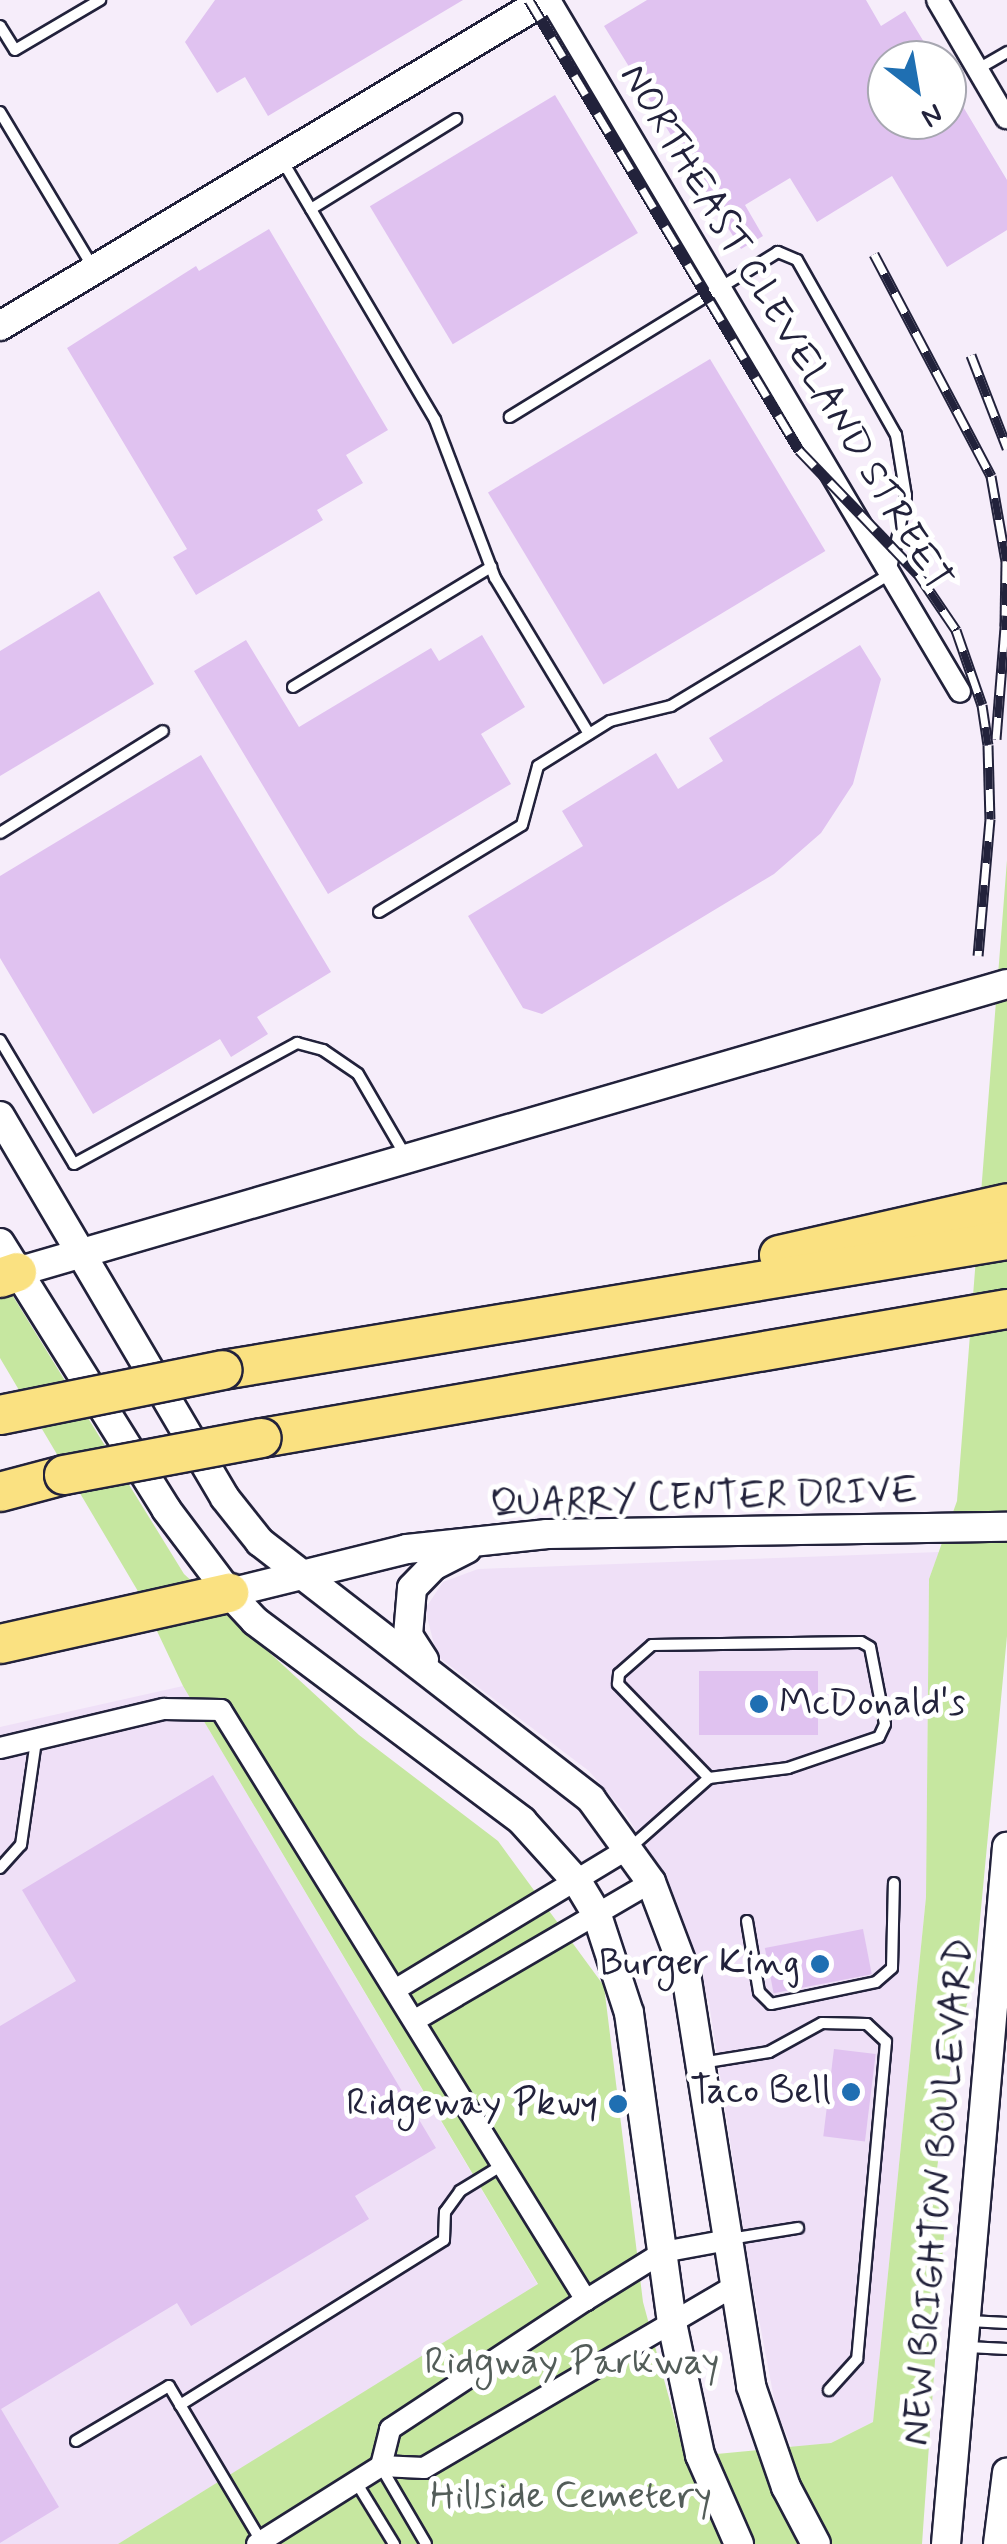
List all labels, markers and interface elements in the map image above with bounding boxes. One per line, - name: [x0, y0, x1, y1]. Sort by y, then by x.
- north arrow: [867, 40, 967, 140]
- street label: NORTHEAST CLEVELAND STREET: [609, 56, 961, 600]
- street label: QUARRY CENTER DRIVE: [483, 1468, 925, 1528]
- place label: McDonald's: [779, 1681, 966, 1727]
- marker: McDonald's: [748, 1693, 770, 1715]
- street label: NEW BRIGHTON BOULEVARD: [894, 1940, 984, 2444]
- place label: Burger King: [604, 1941, 800, 1987]
- marker: Burger King: [809, 1953, 831, 1975]
- place label: Taco Bell: [692, 2069, 831, 2115]
- place label: Ridgeway Pkwy: [341, 2081, 598, 2127]
- marker: Taco Bell: [840, 2081, 862, 2103]
- marker: Ridgeway Pkwy: [607, 2093, 629, 2115]
- park label: Ridgway Parkway: [430, 2340, 714, 2386]
- park label: Hillside Cemetery: [424, 2474, 718, 2520]

